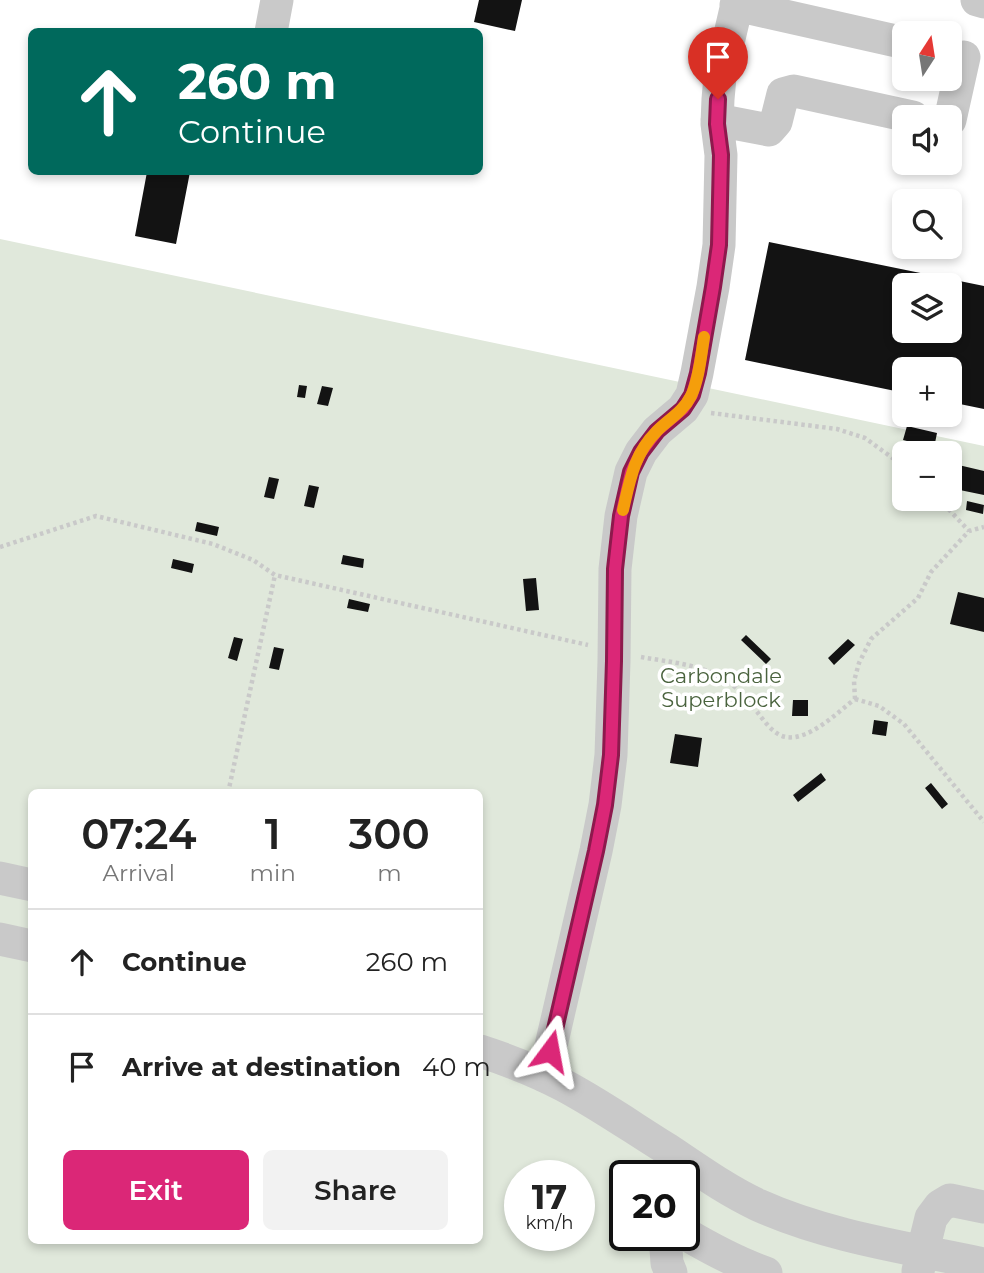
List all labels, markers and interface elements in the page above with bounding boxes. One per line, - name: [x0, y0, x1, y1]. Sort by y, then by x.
- north arrow: [892, 21, 962, 91]
- map controls: [892, 21, 962, 511]
- pin: [688, 27, 748, 99]
- icon: arrive: [699, 38, 737, 76]
- text: 260 m: [178, 52, 337, 111]
- icon: ahead: [63, 56, 154, 147]
- button: sound: [892, 105, 962, 175]
- text: Continue: [178, 112, 326, 151]
- button: search: [892, 189, 962, 259]
- button: layers: [892, 273, 962, 343]
- button: +: [892, 357, 962, 427]
- button: −: [892, 441, 962, 511]
- park label: Carbondale Superblock: [660, 663, 782, 712]
- text: 07:24: [81, 808, 196, 860]
- text: 1: [265, 808, 281, 860]
- text: 300: [349, 808, 430, 860]
- text: Arrival: [103, 859, 175, 887]
- text: min: [250, 859, 296, 887]
- text: m: [377, 859, 402, 887]
- icon: ahead: [63, 943, 101, 981]
- text: Continue: [122, 946, 247, 978]
- text: 260 m: [366, 946, 448, 978]
- position arrow: [513, 1014, 587, 1088]
- icon: arrive: [63, 1048, 101, 1086]
- text: Arrive at destination: [122, 1051, 401, 1083]
- text: 40 m: [422, 1051, 491, 1083]
- button: Exit: [63, 1150, 249, 1230]
- button: Share: [263, 1150, 448, 1230]
- speed limit sign: 20: [609, 1160, 700, 1251]
- text: 17: [532, 1175, 567, 1218]
- text: km/h: [525, 1212, 574, 1234]

